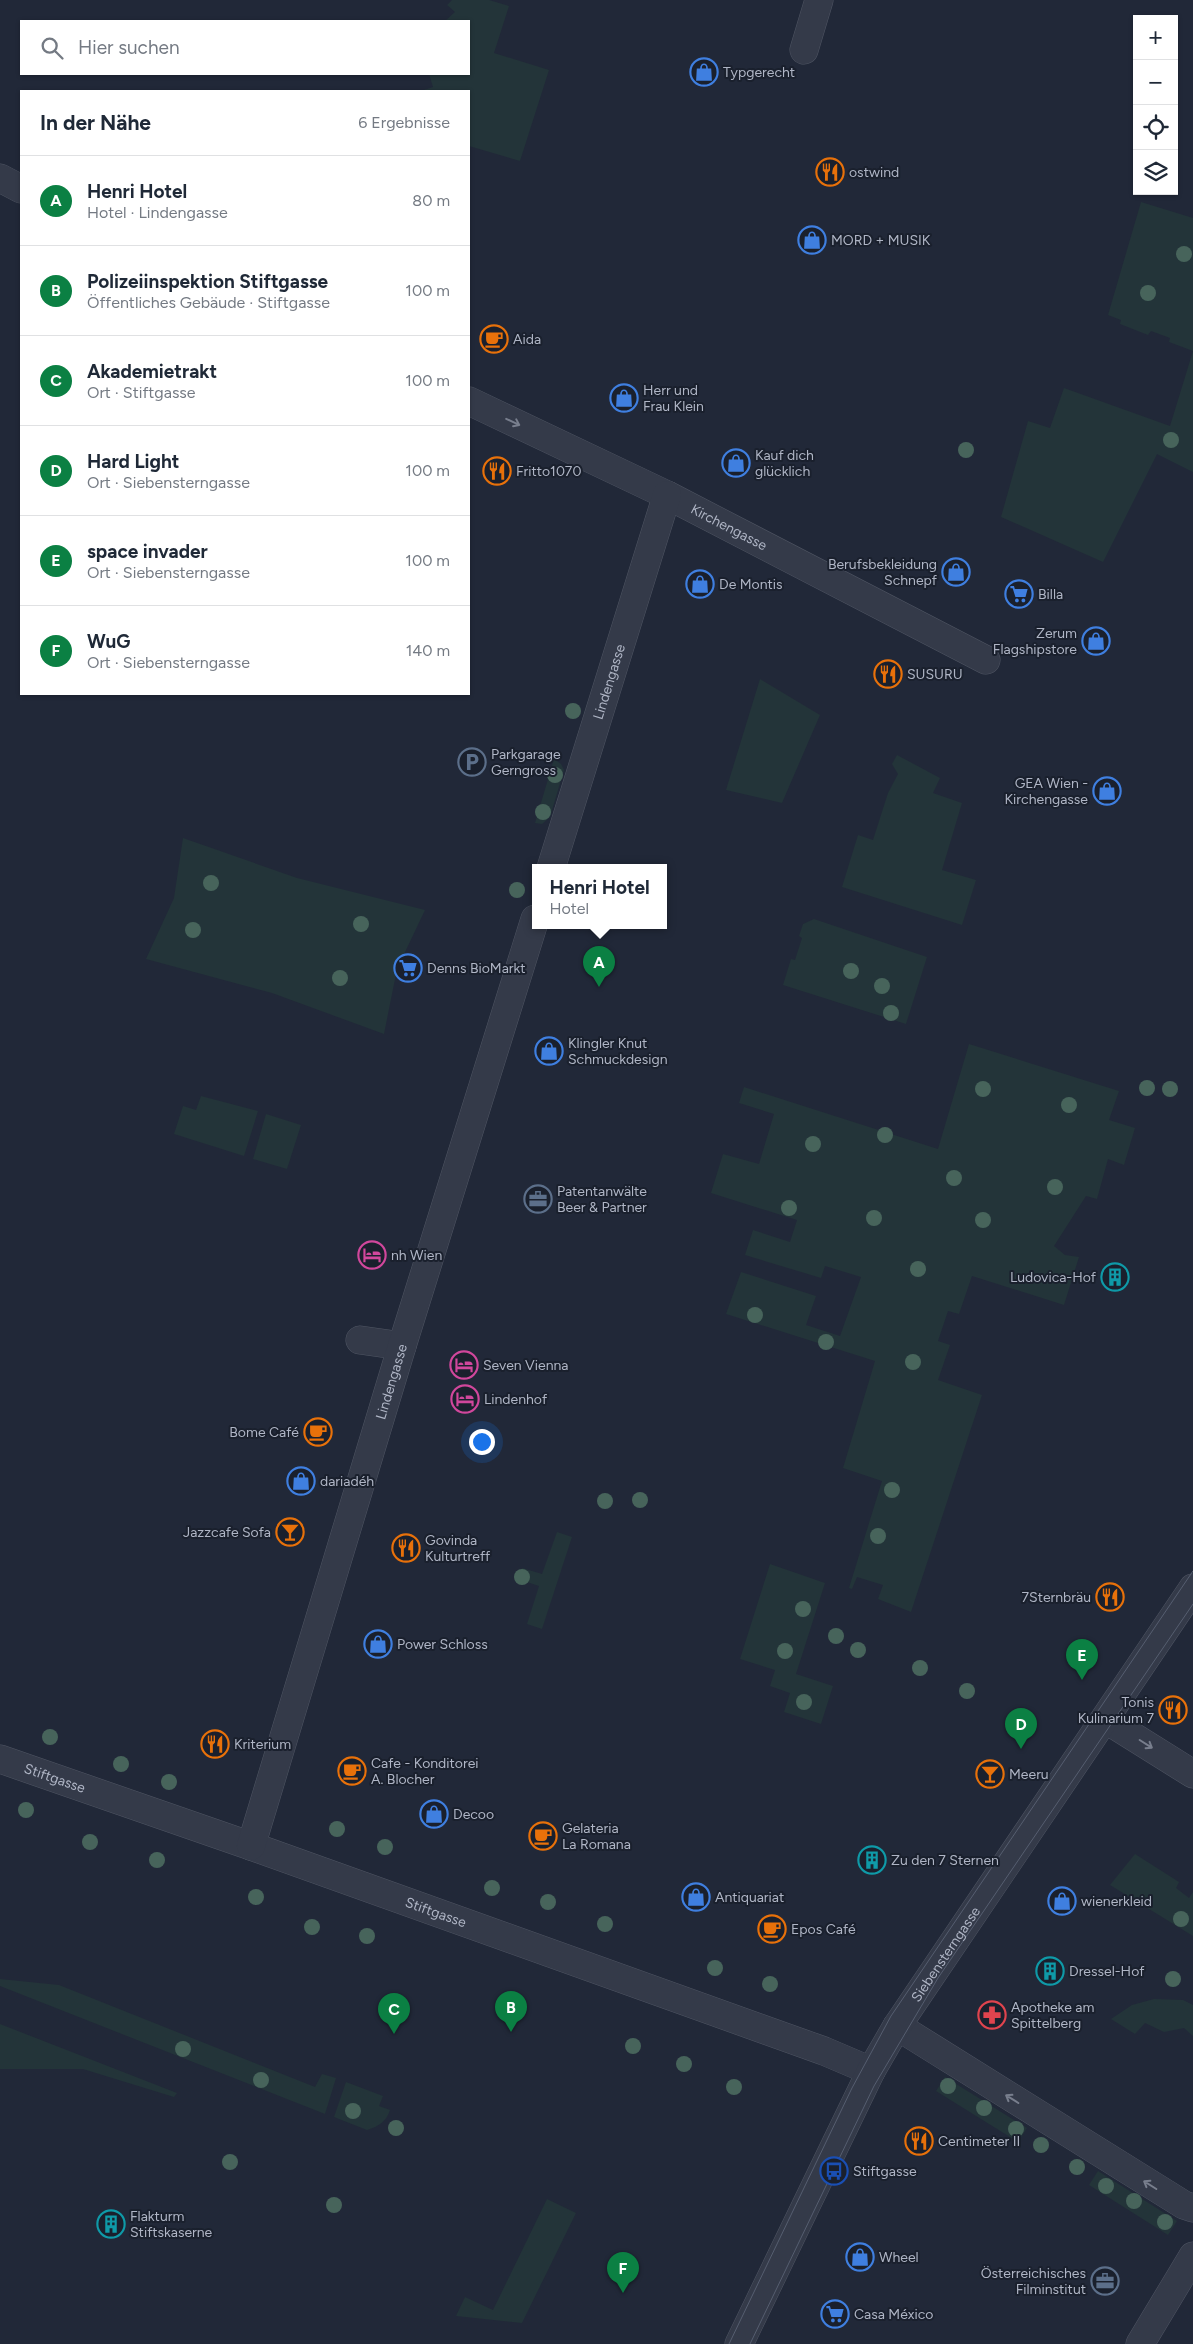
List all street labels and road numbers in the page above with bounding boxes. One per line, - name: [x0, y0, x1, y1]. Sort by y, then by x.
- street label: Kirchengasse: [688, 500, 770, 554]
- street label: Lindengasse: [589, 642, 629, 722]
- street label: Lindengasse: [372, 1342, 411, 1422]
- street label: Stiftgasse: [22, 1760, 88, 1797]
- street label: Stiftgasse: [403, 1893, 469, 1931]
- street label: Siebensterngasse: [907, 1903, 984, 2005]

